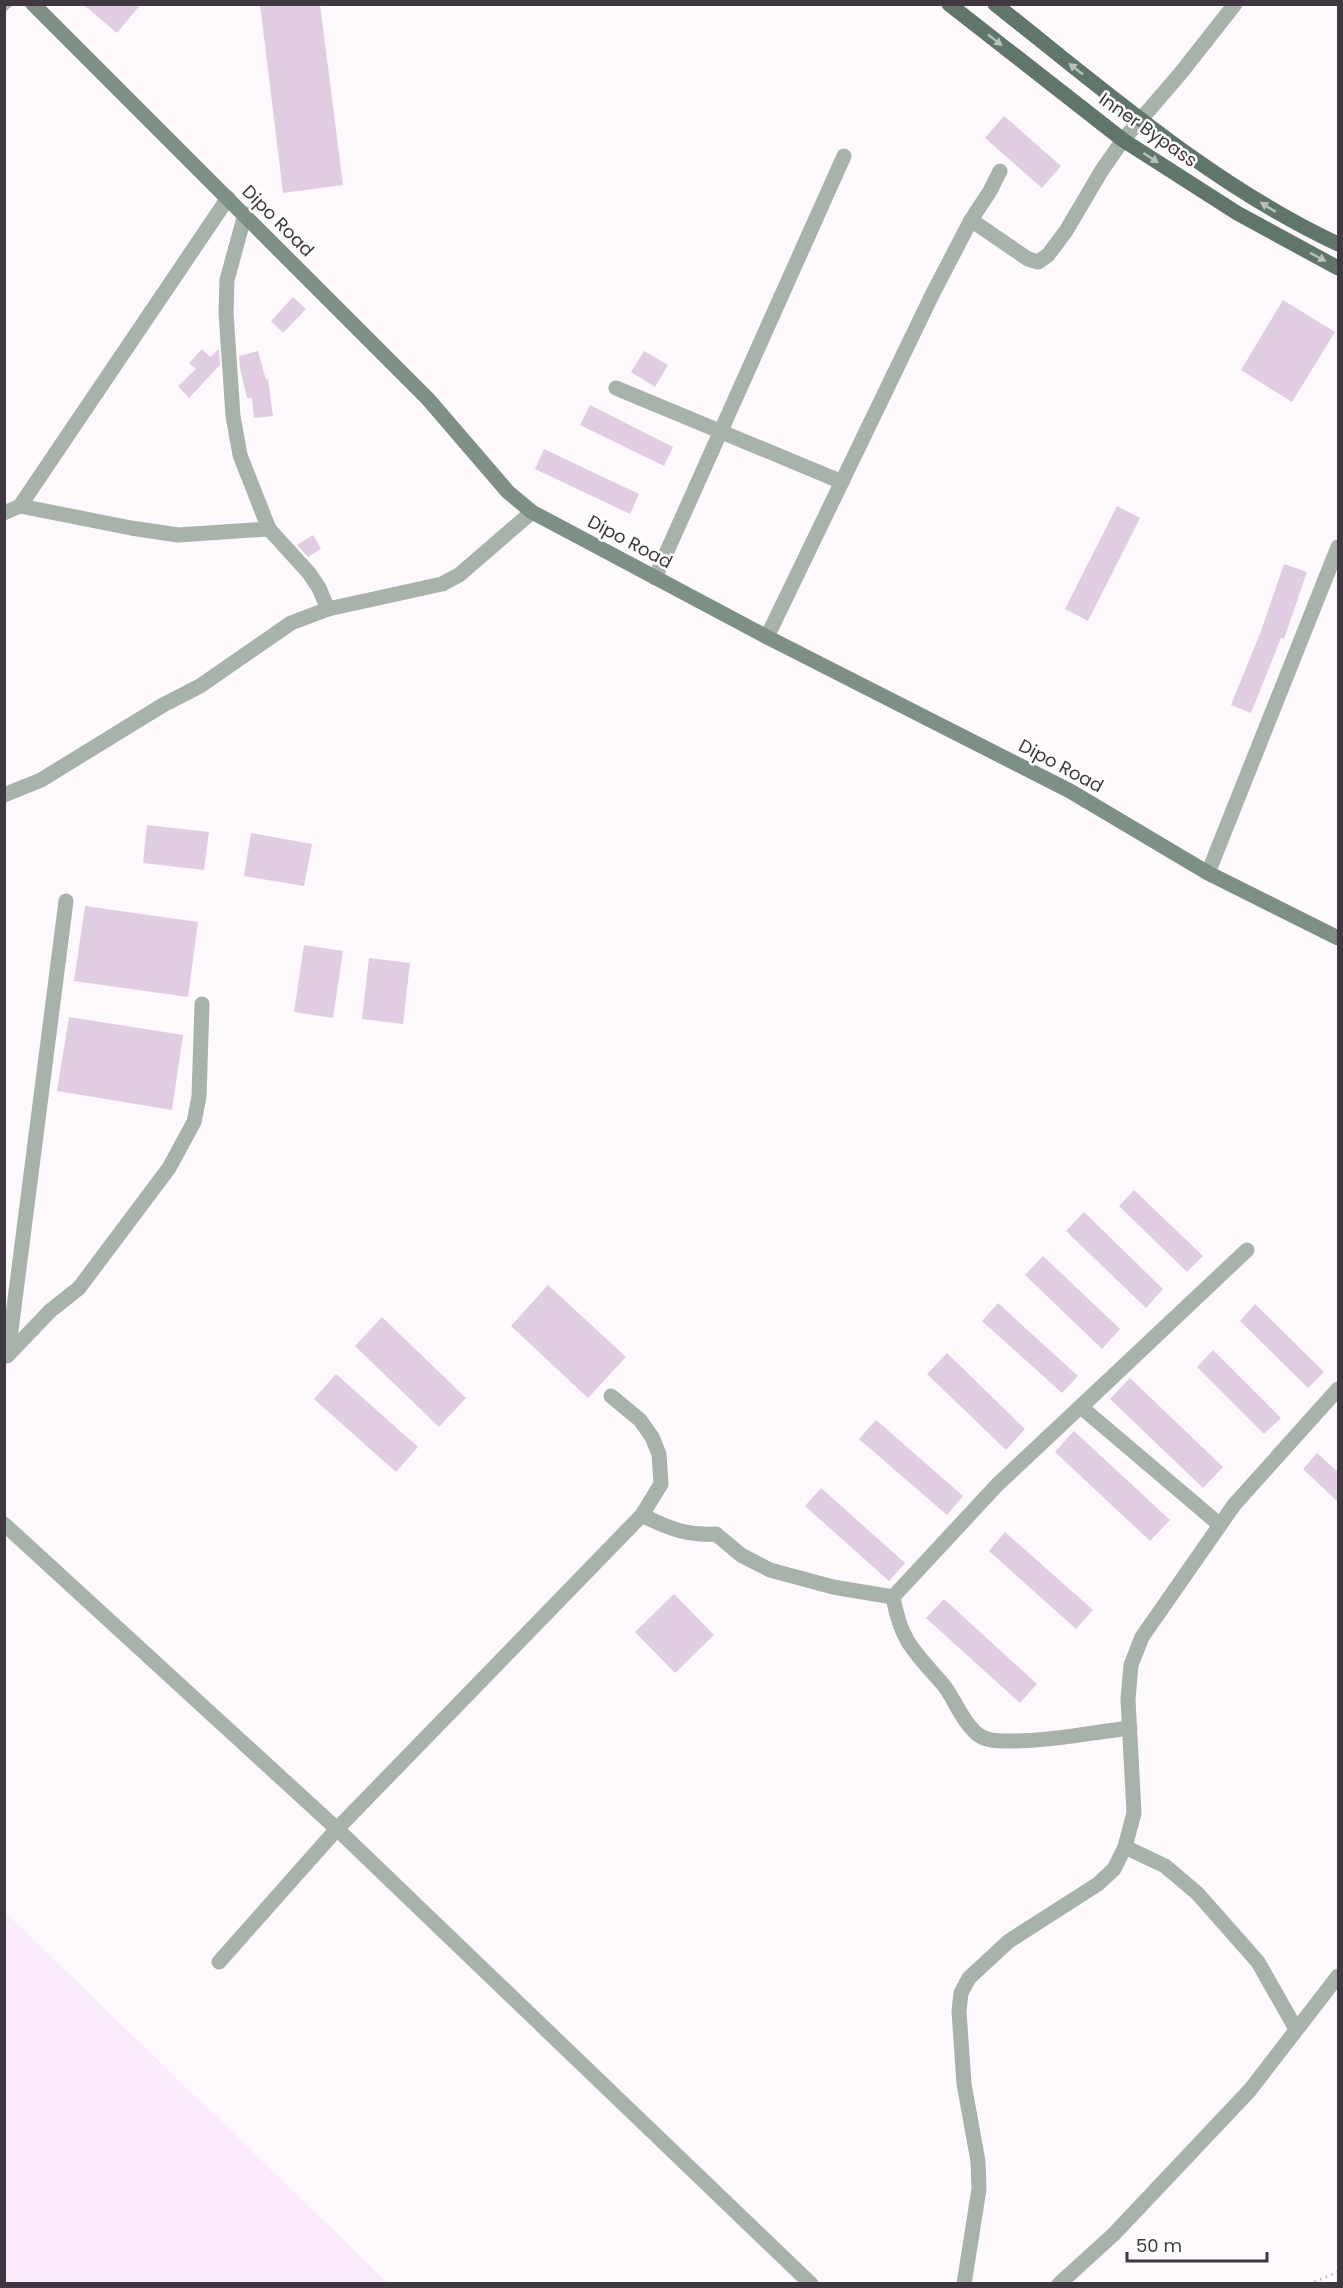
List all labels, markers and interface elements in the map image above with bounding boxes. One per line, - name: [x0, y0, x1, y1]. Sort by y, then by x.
- one-way arrow: [987, 34, 1003, 47]
- one-way arrow: [1068, 62, 1084, 75]
- street label: Inner Bypass: [1094, 87, 1202, 173]
- one-way arrow: [1142, 152, 1159, 163]
- street label: Dipo Road: [237, 179, 320, 262]
- one-way arrow: [1260, 202, 1276, 213]
- one-way arrow: [1310, 252, 1327, 262]
- street label: Dipo Road: [584, 509, 677, 574]
- street label: Dipo Road: [1015, 733, 1108, 798]
- scale bar: [1127, 2225, 1266, 2263]
- text: 50 m: [1136, 2233, 1182, 2258]

